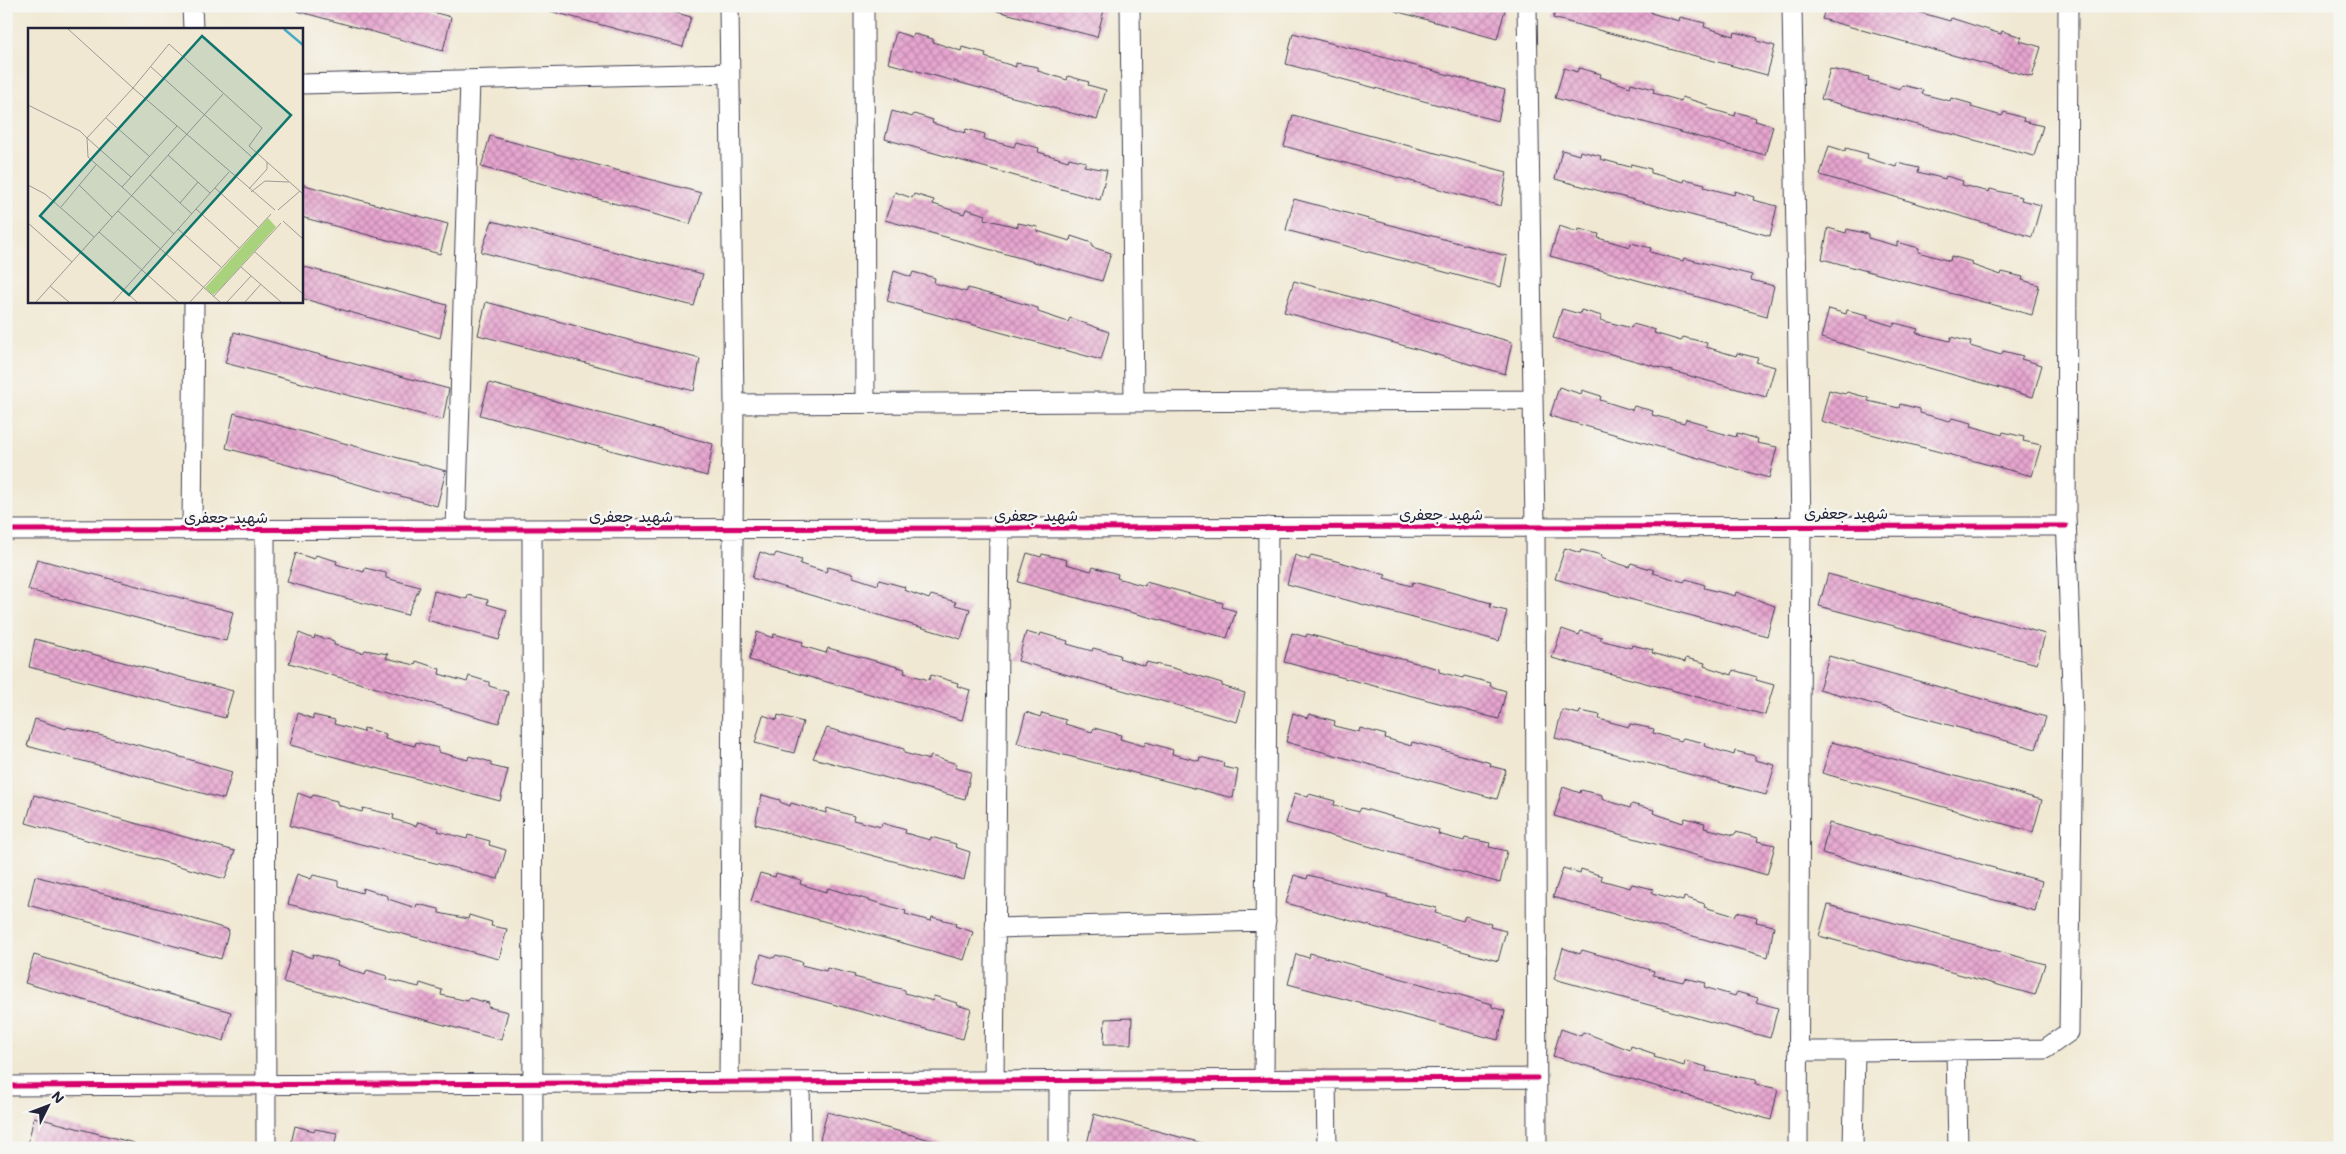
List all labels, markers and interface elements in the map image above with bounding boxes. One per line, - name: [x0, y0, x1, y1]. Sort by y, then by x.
- inset map: [28, 28, 302, 302]
- street label: شهید جعفری: [1804, 502, 1888, 523]
- street label: شهید جعفری: [1399, 503, 1483, 524]
- street label: شهید جعفری: [994, 504, 1078, 525]
- street label: شهید جعفری: [589, 505, 673, 526]
- street label: شهید جعفری: [184, 506, 268, 527]
- north arrow: [22, 1082, 72, 1132]
- text: N: [47, 1087, 69, 1107]

